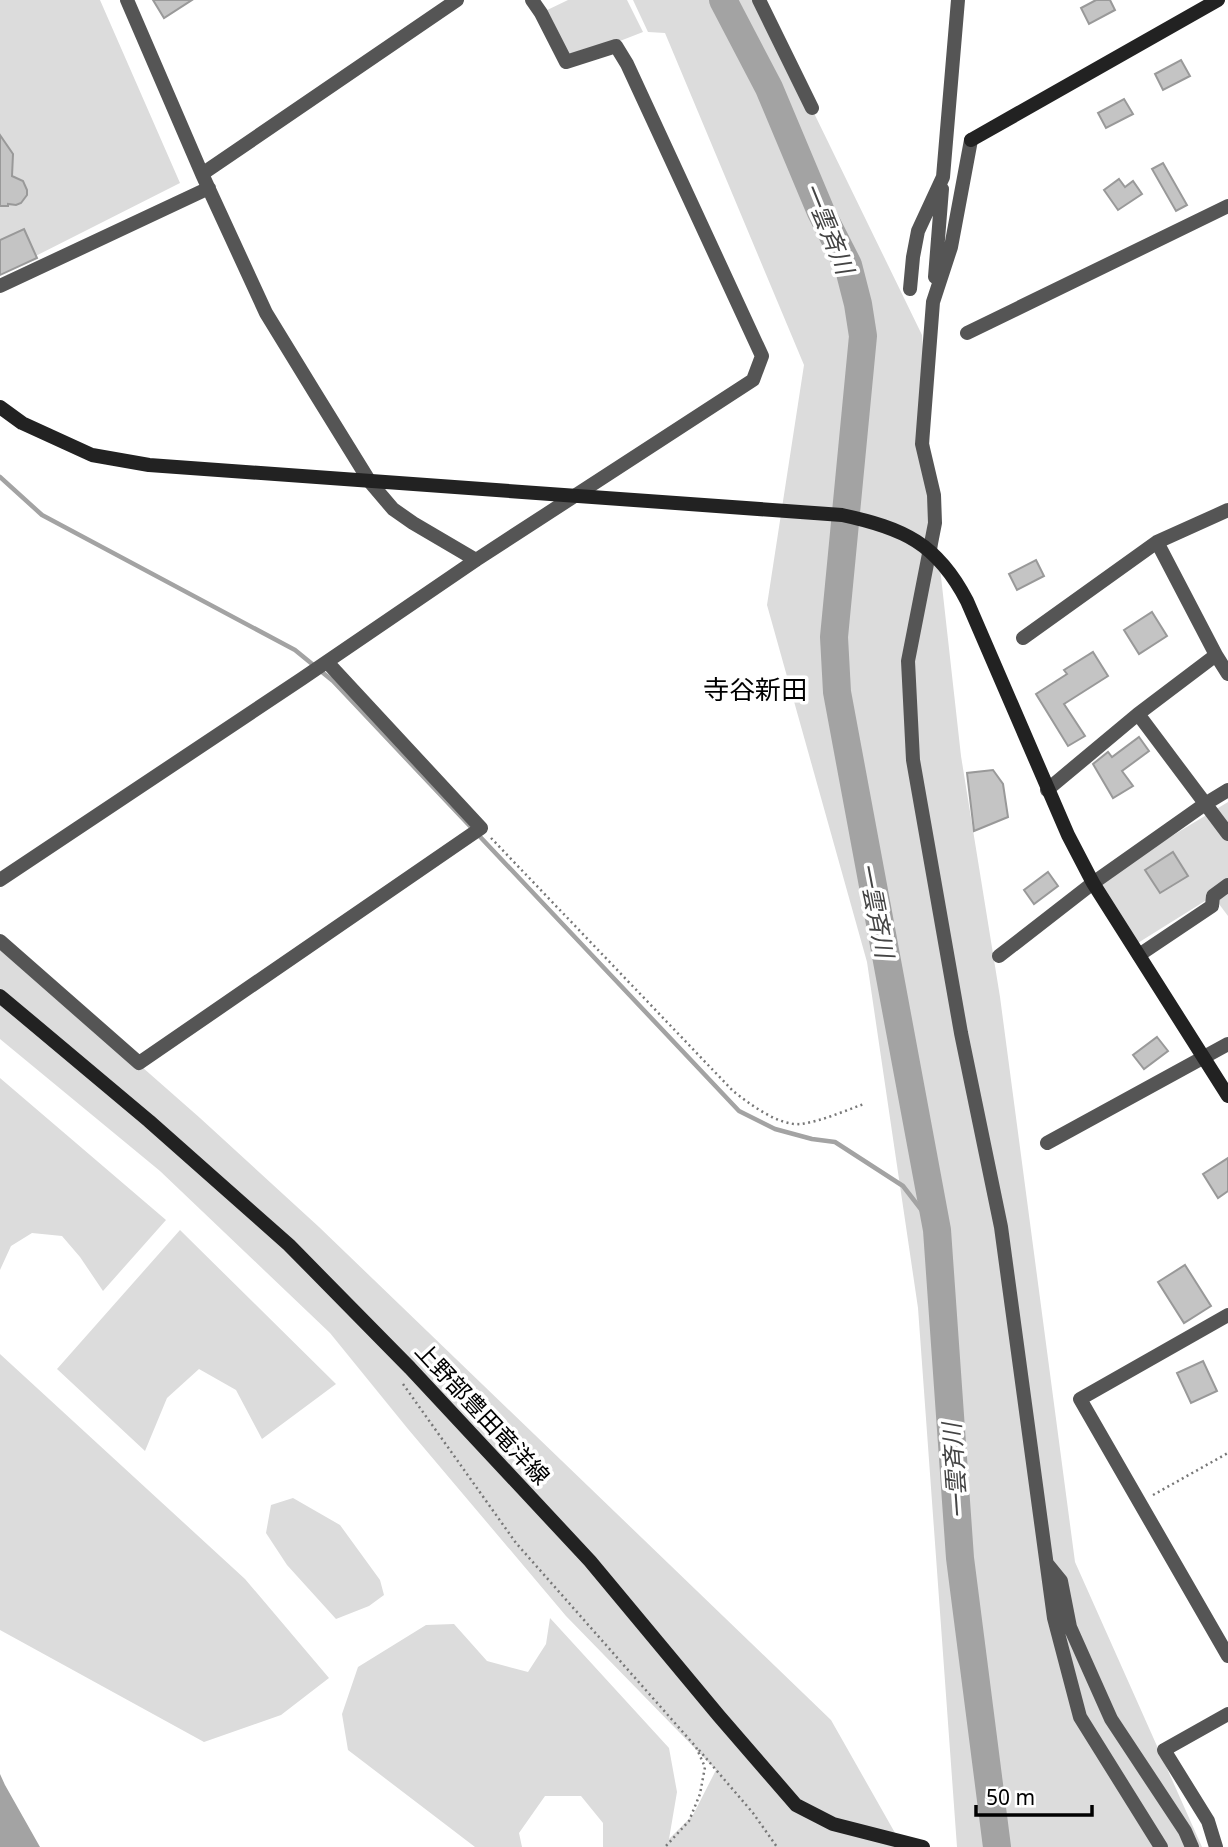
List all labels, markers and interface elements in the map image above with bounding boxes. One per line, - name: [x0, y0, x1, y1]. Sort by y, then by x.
- water label: 一雲斉川: [796, 177, 863, 281]
- district label: 寺谷新田: [703, 671, 807, 707]
- water label: 一雲斉川: [852, 860, 903, 963]
- street label: 上野部豊田竜洋線: [409, 1335, 557, 1491]
- water label: 一雲斉川: [934, 1419, 974, 1520]
- scale bar: [976, 1773, 1092, 1817]
- text: 50 m: [986, 1783, 1035, 1811]

